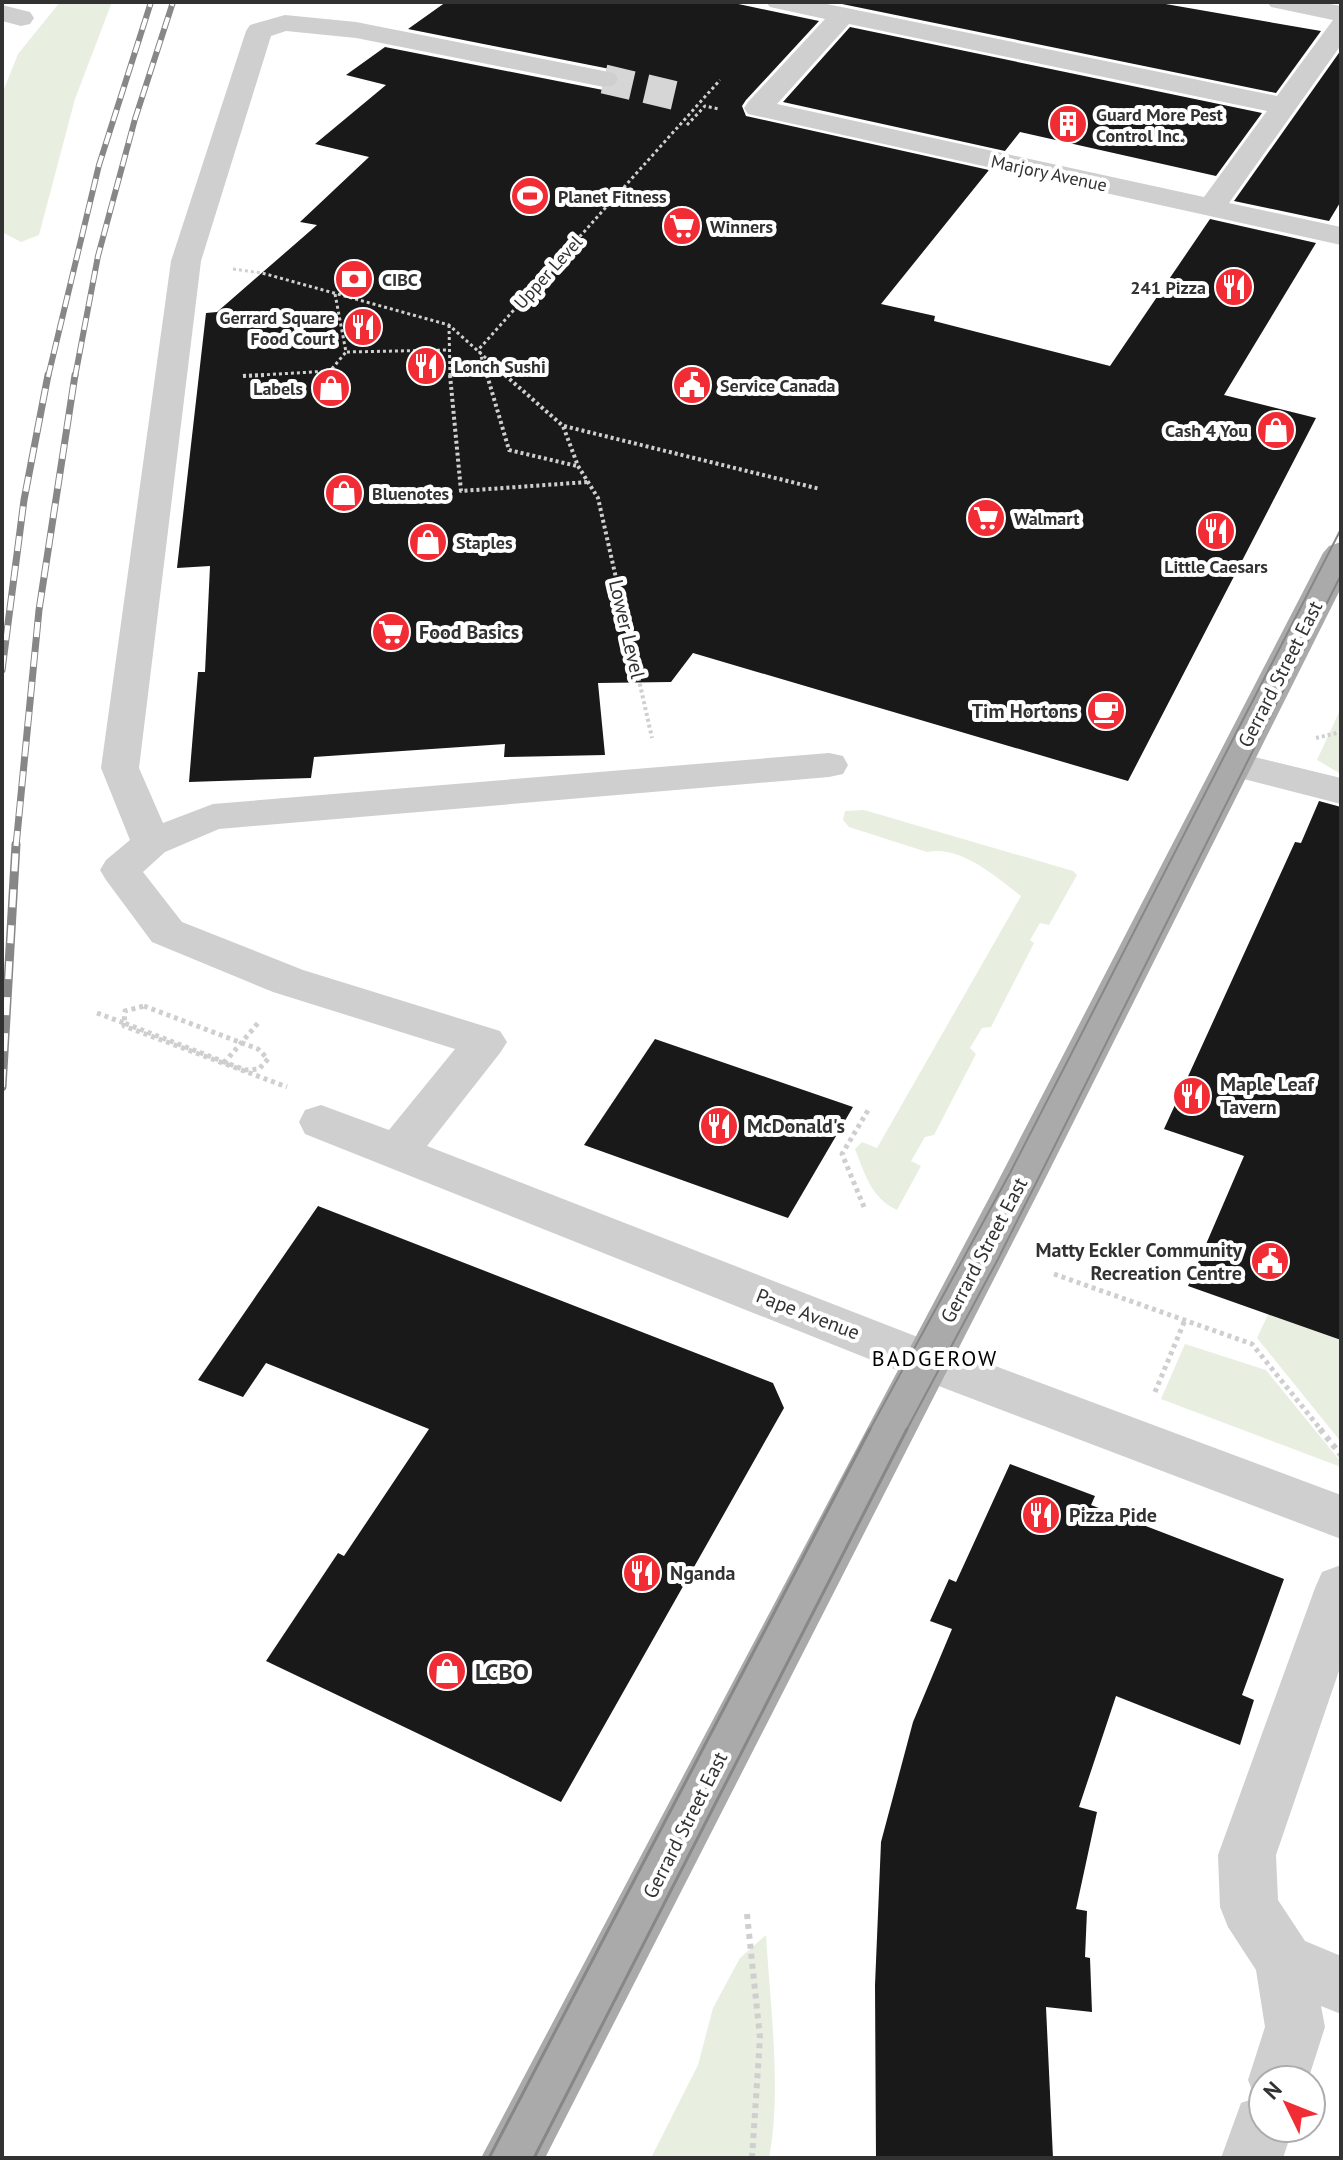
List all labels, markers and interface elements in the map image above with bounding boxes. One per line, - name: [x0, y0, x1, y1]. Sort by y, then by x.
- building icon: Guard More Pest Control Inc.: [1047, 103, 1089, 145]
- place label: Guard More Pest Control Inc.: [1096, 103, 1224, 147]
- street label: Marjory Avenue: [989, 149, 1109, 197]
- sports icon: Planet Fitness: [509, 175, 551, 217]
- place label: Planet Fitness: [558, 185, 667, 208]
- supermarket icon: Winners: [661, 205, 703, 247]
- place label: Winners: [710, 215, 773, 238]
- street label: Upper Level: [509, 230, 588, 314]
- bank icon: CIBC: [333, 258, 375, 300]
- restaurant icon: 241 Pizza: [1213, 266, 1255, 308]
- place label: CIBC: [382, 268, 418, 291]
- place label: 241 Pizza: [1130, 276, 1206, 299]
- place label: Gerrard Square Food Court: [219, 306, 336, 350]
- restaurant icon: Gerrard Square Food Court: [342, 306, 384, 348]
- restaurant icon: Lonch Sushi: [405, 345, 447, 387]
- place label: Lonch Sushi: [454, 355, 546, 378]
- public building icon: Service Canada: [671, 364, 713, 406]
- shop icon: Labels: [310, 367, 352, 409]
- place label: Service Canada: [720, 374, 836, 397]
- place label: Labels: [253, 377, 303, 400]
- shop icon: Cash 4 You: [1255, 409, 1297, 451]
- place label: Cash 4 You: [1165, 419, 1248, 442]
- shop icon: Bluenotes: [323, 472, 365, 514]
- place label: Bluenotes: [372, 482, 450, 505]
- supermarket icon: Walmart: [965, 497, 1007, 539]
- place label: Walmart: [1014, 507, 1080, 530]
- restaurant icon: Little Caesars: [1195, 510, 1237, 552]
- shop icon: Staples: [407, 521, 449, 563]
- place label: Staples: [456, 531, 513, 554]
- place label: Little Caesars: [1164, 555, 1268, 578]
- street label: Lower Level: [603, 577, 651, 681]
- street label: Gerrard Street East: [1232, 596, 1328, 752]
- supermarket icon: Food Basics: [370, 611, 412, 653]
- place label: Food Basics: [419, 619, 519, 645]
- cafe icon: Tim Hortons: [1085, 690, 1127, 732]
- place label: Tim Hortons: [972, 698, 1078, 724]
- place label: Maple Leaf Tavern: [1220, 1071, 1315, 1120]
- restaurant icon: Maple Leaf Tavern: [1171, 1075, 1213, 1117]
- restaurant icon: McDonald's: [698, 1105, 740, 1147]
- place label: McDonald's: [747, 1113, 845, 1139]
- street label: Gerrard Street East: [935, 1173, 1033, 1327]
- place label: Matty Eckler Community Recreation Centre: [1036, 1237, 1242, 1286]
- public building icon: Matty Eckler Community Recreation Centre: [1249, 1240, 1291, 1282]
- street label: Pape Avenue: [753, 1282, 863, 1346]
- district label: BADGEROW: [872, 1344, 998, 1372]
- restaurant icon: Pizza Pide: [1020, 1494, 1062, 1536]
- place label: Pizza Pide: [1069, 1502, 1157, 1528]
- restaurant icon: Nganda: [621, 1552, 663, 1594]
- place label: Nganda: [670, 1560, 735, 1586]
- shop icon: LCBO: [426, 1650, 468, 1692]
- place label: LCBO: [475, 1656, 529, 1687]
- street label: Gerrard Street East: [637, 1747, 733, 1903]
- north arrow: [1247, 2064, 1327, 2144]
- text: N: [1257, 2076, 1288, 2105]

